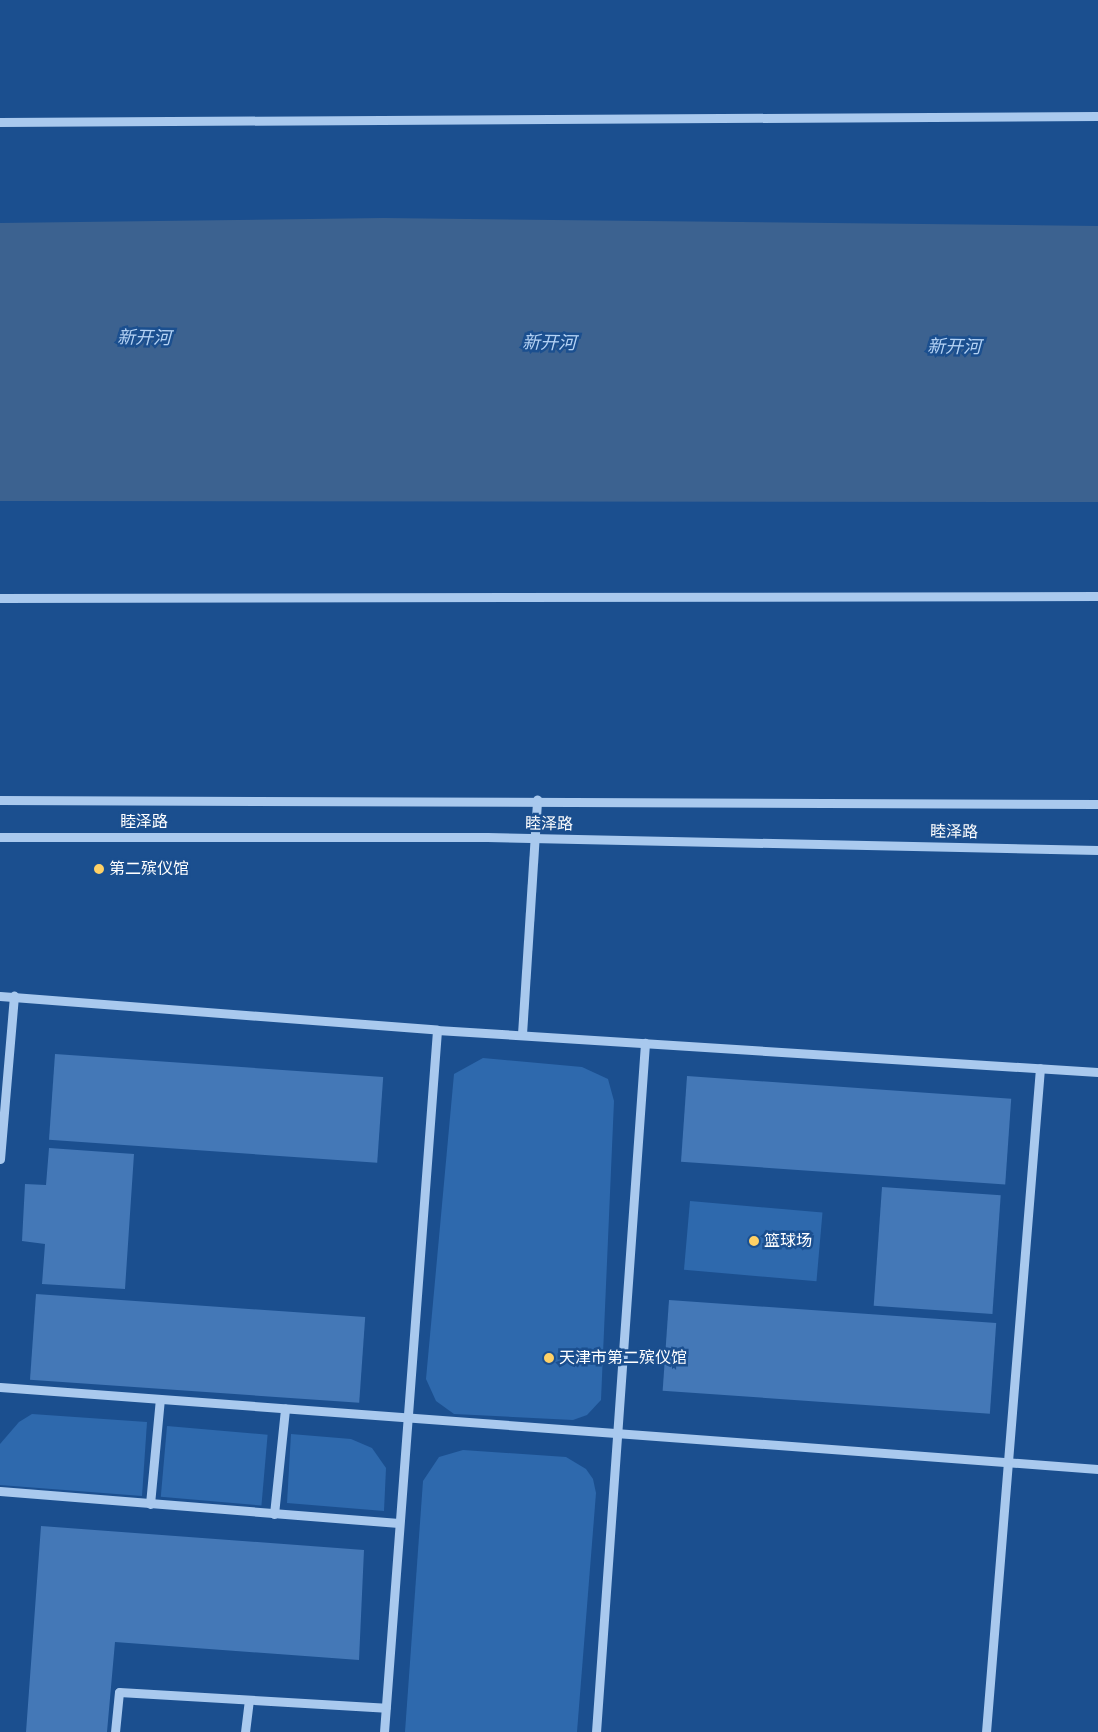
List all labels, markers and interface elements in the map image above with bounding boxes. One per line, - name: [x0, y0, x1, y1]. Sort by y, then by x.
- water label: 新开河: [117, 327, 171, 349]
- water label: 新开河: [522, 332, 576, 354]
- water label: 新开河: [927, 336, 981, 358]
- street label: 睦泽路: [120, 812, 168, 832]
- street label: 睦泽路: [525, 814, 573, 834]
- street label: 睦泽路: [930, 822, 978, 842]
- place label: 第二殡仪馆: [109, 859, 189, 879]
- marker: 第二殡仪馆: [93, 863, 105, 875]
- place label: 篮球场: [764, 1231, 812, 1251]
- marker: 篮球场: [748, 1235, 760, 1247]
- place label: 天津市第二殡仪馆: [559, 1348, 687, 1368]
- marker: 天津市第二殡仪馆: [543, 1352, 555, 1364]

